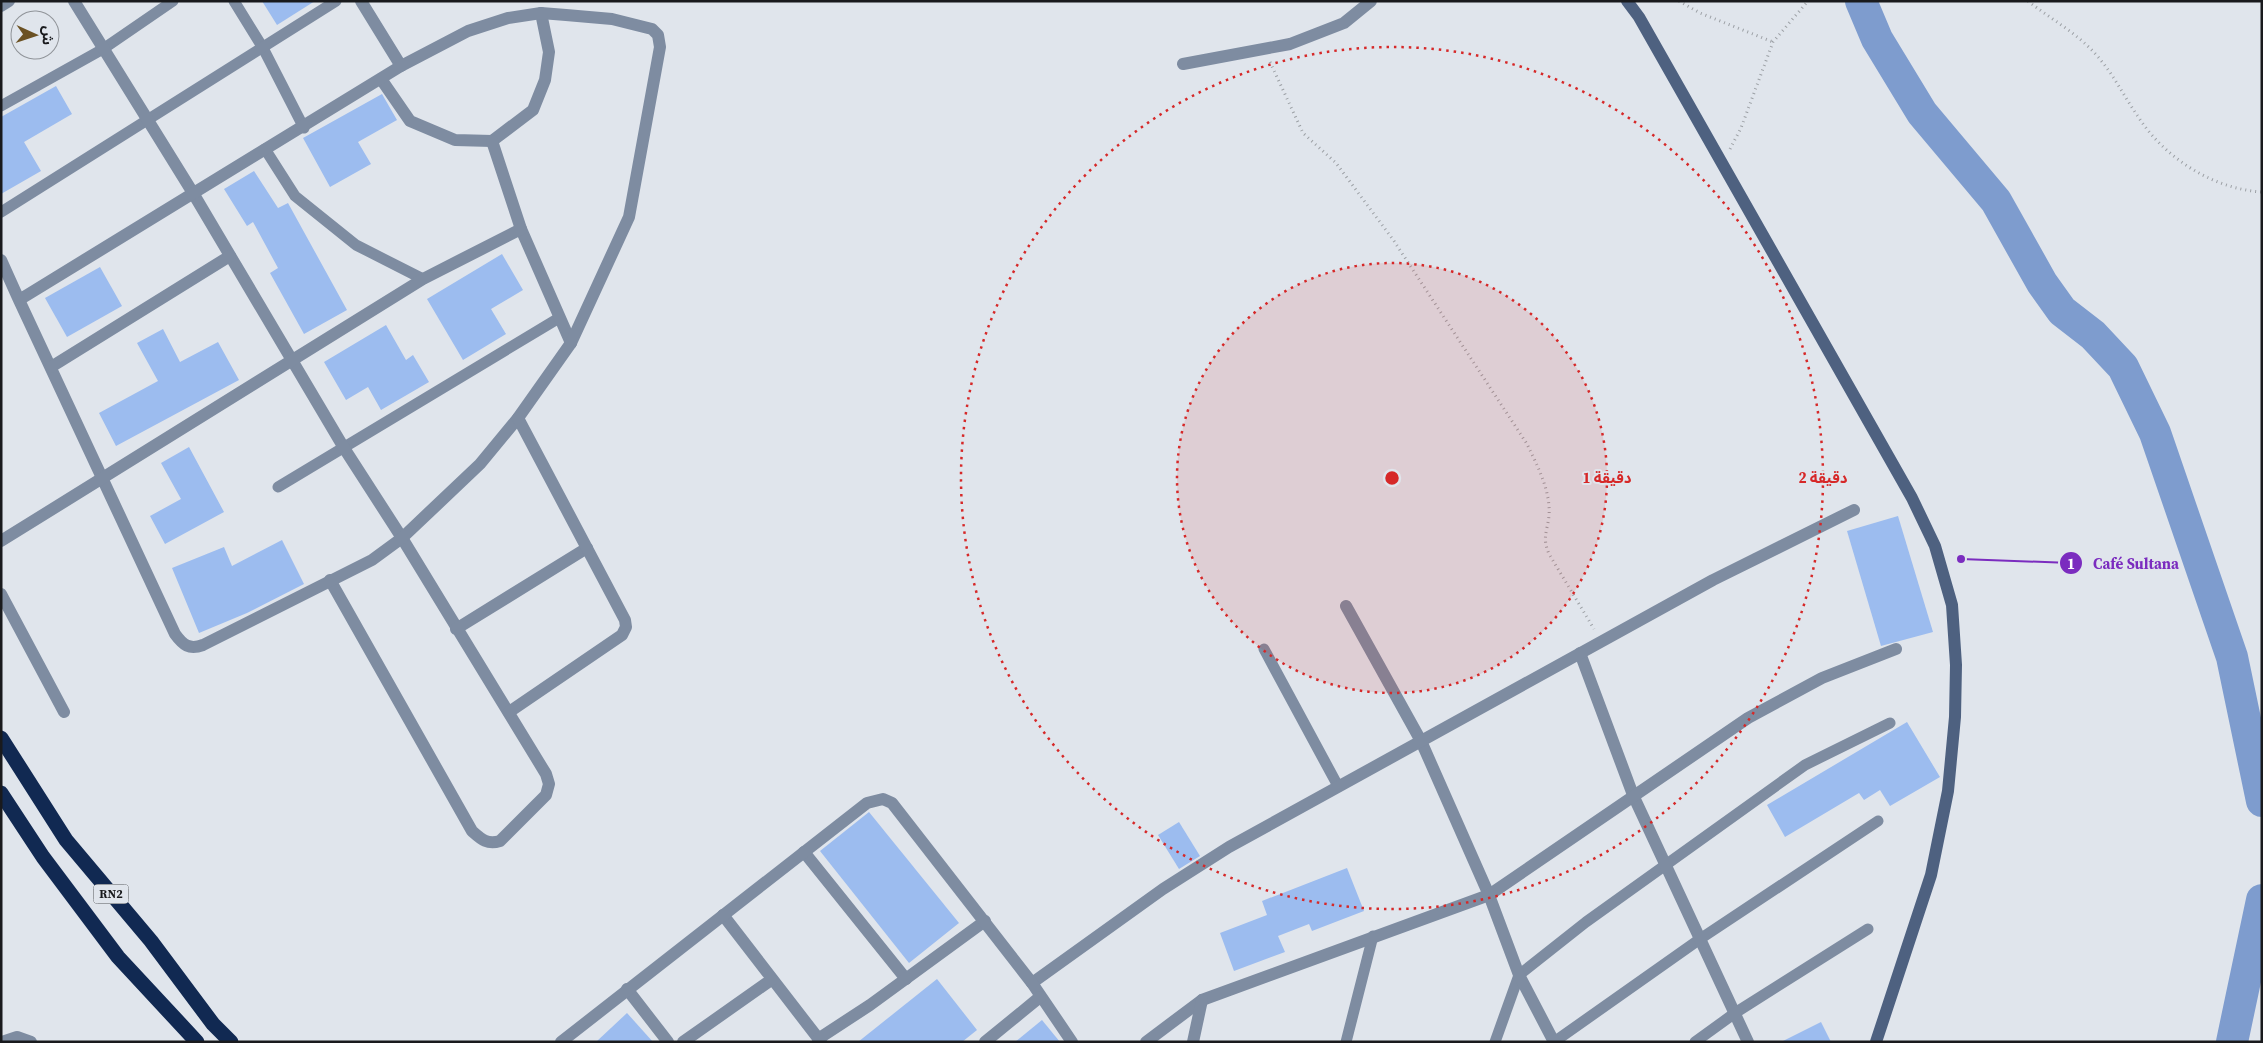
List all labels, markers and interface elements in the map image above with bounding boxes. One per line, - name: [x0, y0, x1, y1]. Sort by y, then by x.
- north arrow: [10, 10, 60, 60]
- text: ش: [37, 26, 58, 46]
- text: 1 دقيقة: [1582, 467, 1632, 488]
- text: 2 دقيقة: [1798, 467, 1848, 488]
- centre of rings: [1383, 469, 1401, 487]
- callout: Café Sultana: [2058, 548, 2189, 578]
- text: 1: [2067, 553, 2075, 574]
- text: Café Sultana: [2093, 553, 2180, 574]
- road number: RN2: [94, 884, 128, 904]

